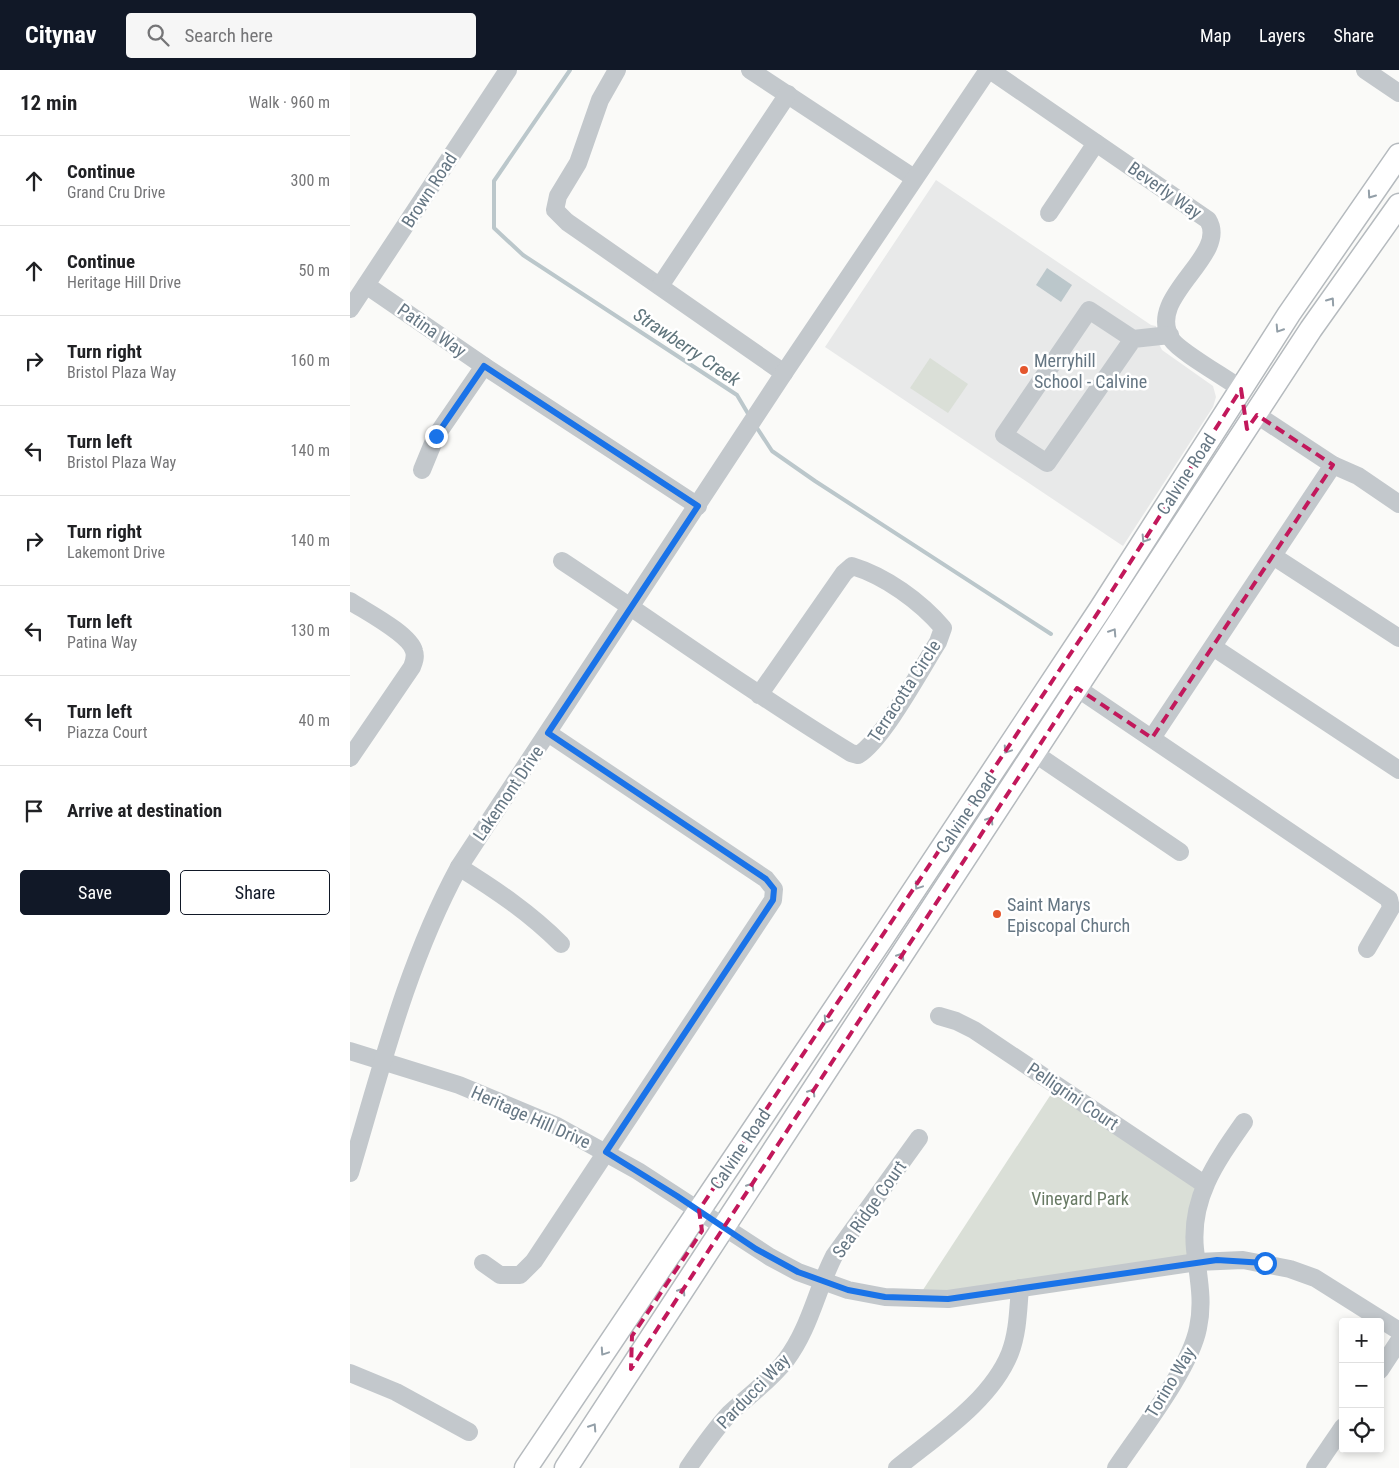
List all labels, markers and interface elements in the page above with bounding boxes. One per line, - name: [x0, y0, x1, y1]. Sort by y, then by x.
- search box: [126, 13, 476, 58]
- text: Citynav: [25, 21, 96, 49]
- icon: search: [144, 21, 172, 49]
- text: Search here: [184, 24, 273, 47]
- text: Map: [1200, 25, 1231, 46]
- text: Layers: [1259, 25, 1306, 46]
- text: Share: [1334, 25, 1374, 46]
- text: 12 min: [20, 91, 77, 115]
- text: Walk · 960 m: [249, 93, 330, 112]
- street label: Brown Road: [397, 149, 461, 231]
- street label: Beverly Way: [1124, 157, 1206, 223]
- text: Continue: [67, 160, 135, 183]
- icon: ahead: [20, 167, 48, 195]
- text: 300 m: [291, 171, 330, 190]
- text: Grand Cru Drive: [67, 183, 165, 202]
- one-way arrow: [1368, 189, 1377, 199]
- text: Continue: [67, 250, 135, 273]
- icon: ahead: [20, 257, 48, 285]
- text: 50 m: [298, 261, 330, 280]
- text: Heritage Hill Drive: [67, 273, 181, 292]
- one-way arrow: [1325, 297, 1334, 307]
- street label: Patina Way: [394, 299, 471, 361]
- water label: Strawberry Creek: [629, 303, 745, 391]
- one-way arrow: [1276, 324, 1286, 333]
- text: Turn right: [67, 340, 142, 363]
- icon: right: [20, 347, 48, 375]
- place label: Merryhill School - Calvine: [1034, 350, 1147, 392]
- text: 160 m: [291, 351, 330, 370]
- text: Bristol Plaza Way: [67, 363, 176, 382]
- marker: Merryhill School - Calvine: [1018, 364, 1030, 376]
- route end: [425, 425, 448, 448]
- text: Turn left: [67, 430, 132, 453]
- street label: Calvine Road: [1152, 430, 1220, 518]
- icon: left: [20, 437, 48, 465]
- text: 140 m: [291, 441, 330, 460]
- text: Bristol Plaza Way: [67, 453, 176, 472]
- text: Turn right: [67, 520, 142, 543]
- icon: right: [20, 527, 48, 555]
- text: 140 m: [291, 531, 330, 550]
- one-way arrow: [1141, 534, 1151, 543]
- text: Lakemont Drive: [67, 543, 165, 562]
- text: Turn left: [67, 610, 132, 633]
- icon: left: [20, 617, 48, 645]
- text: 130 m: [291, 621, 330, 640]
- one-way arrow: [1107, 628, 1116, 638]
- text: Patina Way: [67, 633, 137, 652]
- street label: Terracotta Circle: [863, 636, 945, 746]
- text: Turn left: [67, 700, 132, 723]
- icon: left: [20, 707, 48, 735]
- text: 40 m: [298, 711, 330, 730]
- text: Piazza Court: [67, 723, 147, 742]
- street label: Lakemont Drive: [468, 741, 548, 845]
- one-way arrow: [1004, 745, 1014, 754]
- street label: Calvine Road: [932, 769, 1000, 857]
- icon: arrive: [20, 797, 48, 825]
- text: Arrive at destination: [67, 799, 222, 822]
- one-way arrow: [984, 816, 994, 825]
- button: Save: [20, 870, 170, 915]
- button: Share: [180, 870, 330, 915]
- one-way arrow: [915, 880, 924, 889]
- place label: Saint Marys Episcopal Church: [1007, 894, 1130, 936]
- marker: Saint Marys Episcopal Church: [991, 908, 1003, 920]
- one-way arrow: [895, 952, 905, 961]
- one-way arrow: [824, 1015, 833, 1024]
- street label: Pelligrini Court: [1023, 1058, 1123, 1134]
- street label: Heritage Hill Drive: [468, 1081, 594, 1153]
- one-way arrow: [806, 1088, 816, 1097]
- street label: Calvine Road: [706, 1105, 774, 1193]
- street label: Sea Ridge Court: [828, 1156, 910, 1262]
- one-way arrow: [744, 1182, 754, 1191]
- park label: Vineyard Park: [1031, 1188, 1129, 1209]
- route start: [1254, 1252, 1277, 1275]
- one-way arrow: [675, 1288, 685, 1297]
- map controls: [1339, 1318, 1384, 1453]
- button: +: [1339, 1318, 1384, 1363]
- street label: Torino Way: [1141, 1343, 1199, 1421]
- one-way arrow: [601, 1346, 610, 1356]
- street label: Parducci Way: [712, 1349, 794, 1433]
- button: −: [1339, 1363, 1384, 1408]
- button: locate: [1339, 1408, 1384, 1453]
- one-way arrow: [586, 1424, 596, 1433]

